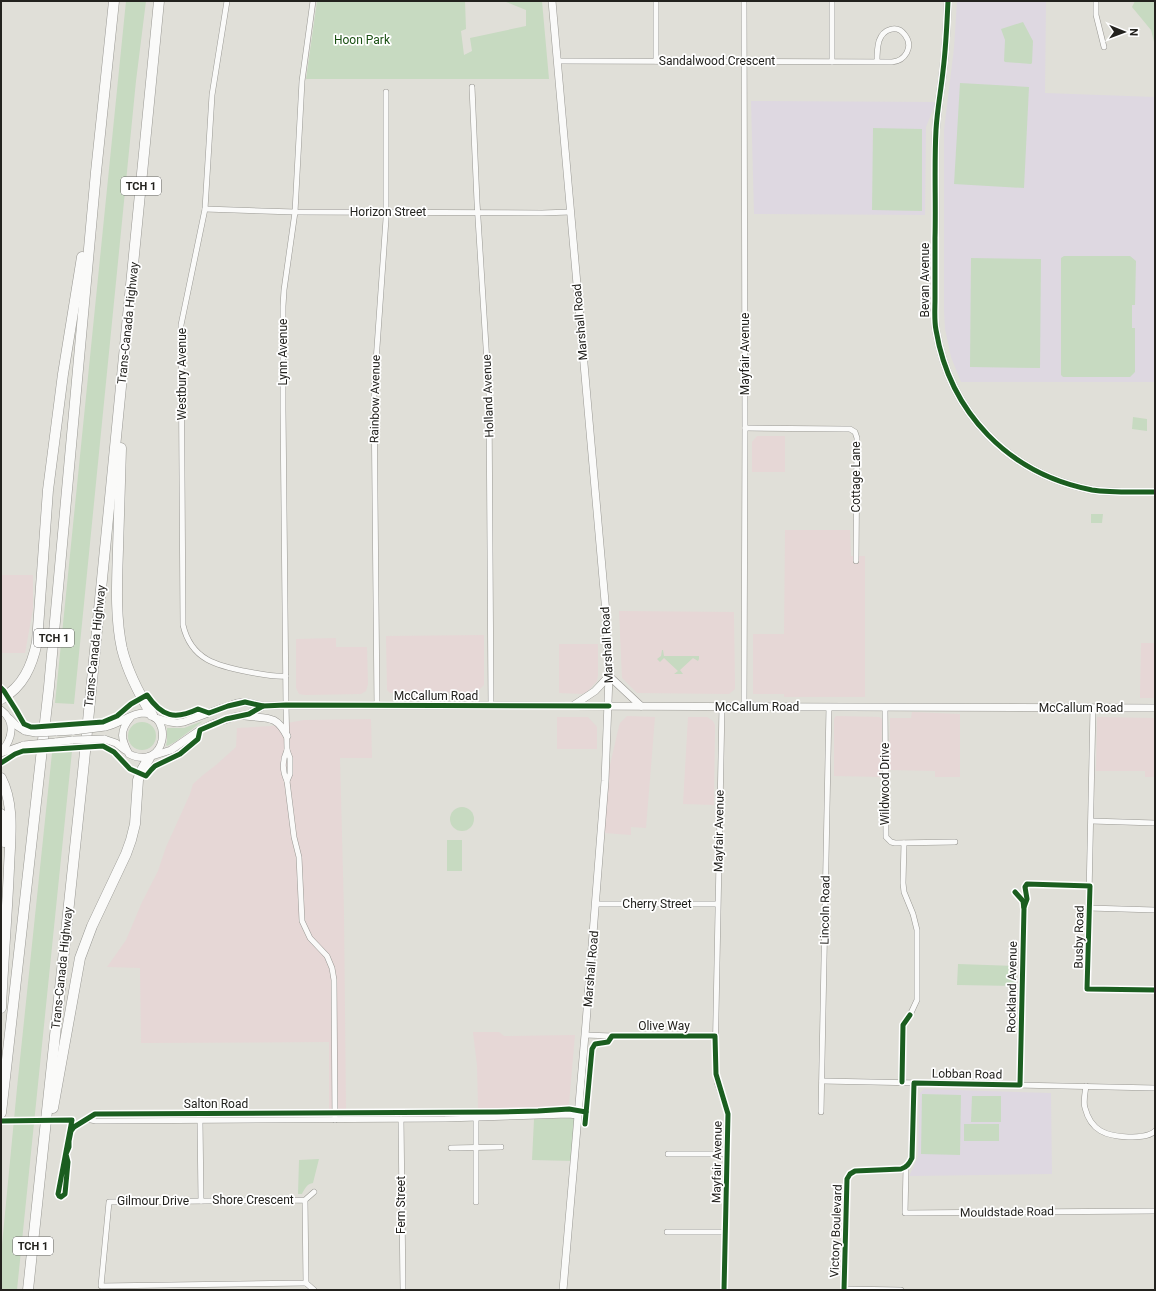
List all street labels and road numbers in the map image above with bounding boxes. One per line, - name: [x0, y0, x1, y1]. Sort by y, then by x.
- street label: Sandalwood Crescent: [659, 54, 775, 68]
- road number: TCH 1: [121, 177, 161, 195]
- street label: Horizon Street: [350, 205, 426, 219]
- street label: Bevan Avenue: [918, 243, 932, 317]
- street label: Trans-Canada Highway: [115, 261, 141, 385]
- street label: Marshall Road: [570, 283, 590, 361]
- street label: Mayfair Avenue: [738, 313, 752, 395]
- street label: Lynn Avenue: [276, 319, 290, 385]
- street label: Westbury Avenue: [175, 328, 189, 420]
- street label: Holland Avenue: [480, 354, 496, 438]
- street label: Rainbow Avenue: [367, 355, 383, 443]
- street label: Cottage Lane: [849, 441, 863, 513]
- street label: Trans-Canada Highway: [82, 584, 108, 708]
- street label: Marshall Road: [598, 606, 616, 684]
- road number: TCH 1: [34, 629, 74, 647]
- street label: McCallum Road: [394, 689, 478, 703]
- street label: McCallum Road: [715, 700, 799, 714]
- street label: McCallum Road: [1039, 701, 1123, 715]
- street label: Wildwood Drive: [878, 743, 892, 825]
- street label: Mayfair Avenue: [711, 790, 727, 872]
- street label: Lincoln Road: [817, 875, 833, 945]
- street label: Cherry Street: [622, 897, 692, 911]
- street label: Busby Road: [1071, 905, 1087, 969]
- street label: Trans-Canada Highway: [49, 906, 75, 1030]
- street label: Marshall Road: [581, 930, 601, 1008]
- street label: Rockland Avenue: [1004, 941, 1020, 1033]
- street label: Olive Way: [638, 1019, 690, 1033]
- street label: Lobban Road: [932, 1066, 1002, 1082]
- street label: Salton Road: [184, 1097, 248, 1111]
- street label: Mayfair Avenue: [709, 1121, 725, 1203]
- street label: Fern Street: [394, 1176, 408, 1234]
- street label: Victory Boulevard: [827, 1184, 845, 1278]
- street label: Shore Crescent: [212, 1193, 294, 1207]
- street label: Gilmour Drive: [117, 1194, 189, 1208]
- street label: Mouldstade Road: [960, 1204, 1054, 1220]
- road number: TCH 1: [13, 1237, 53, 1255]

